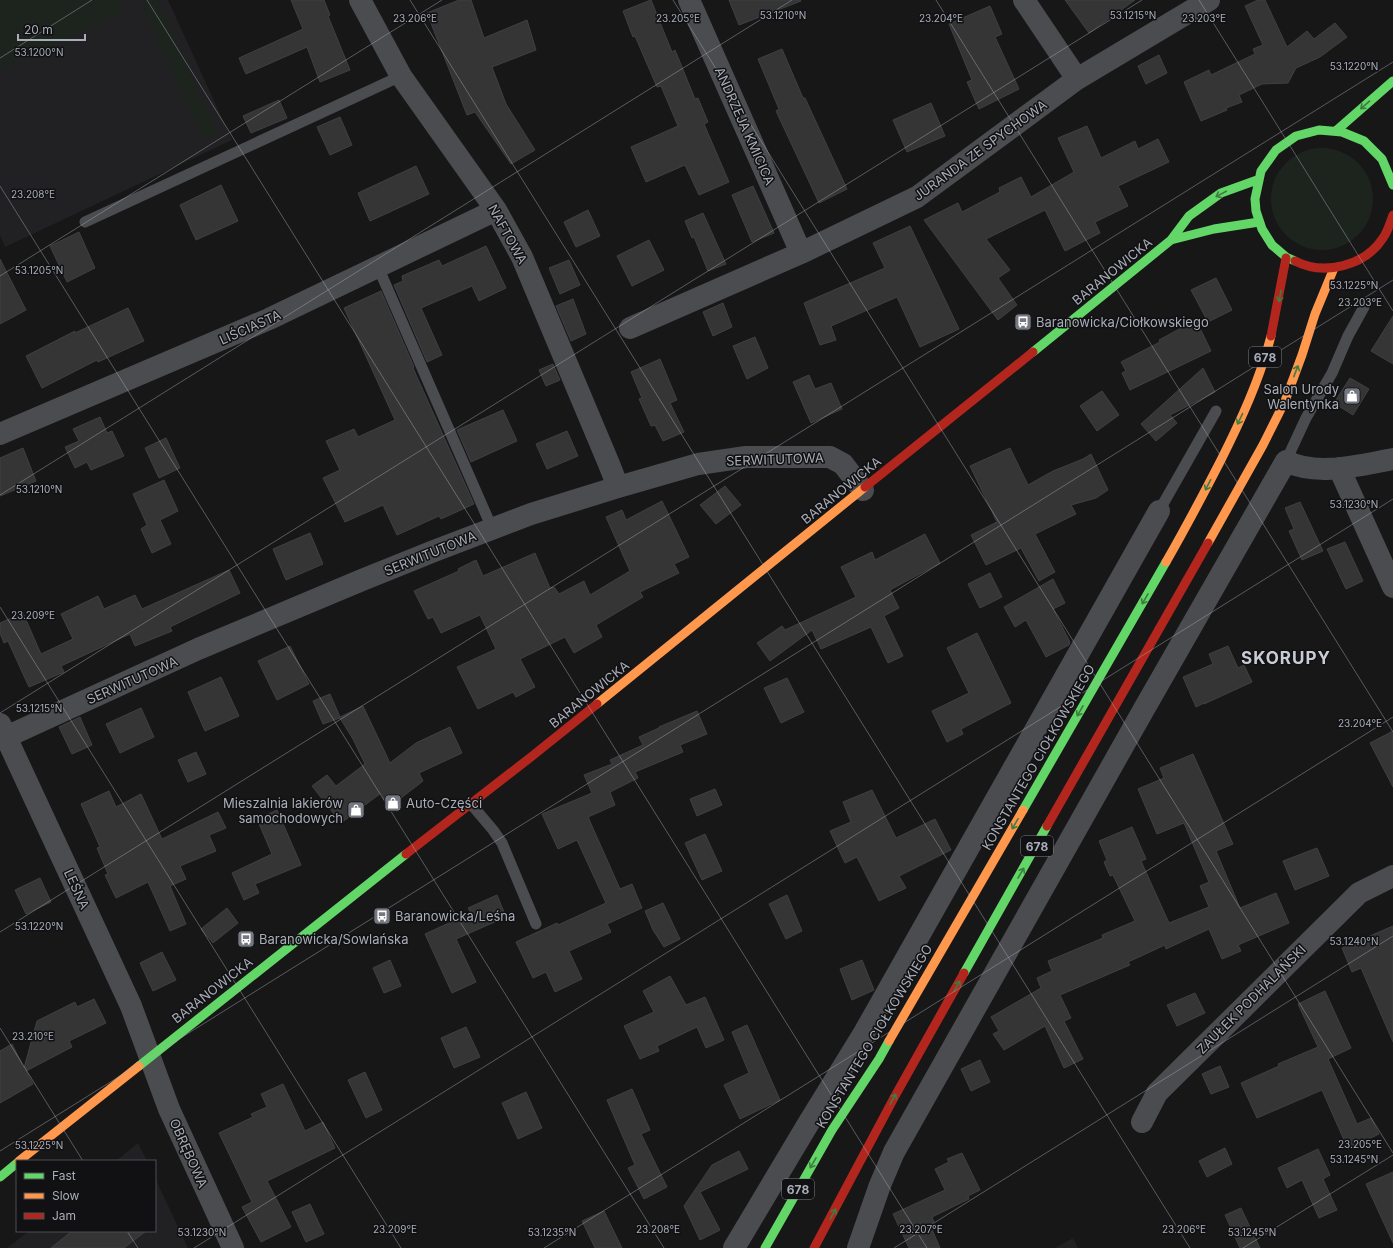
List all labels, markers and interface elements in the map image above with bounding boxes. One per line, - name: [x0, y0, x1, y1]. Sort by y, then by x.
- text: 53.1210°N: [760, 9, 806, 21]
- text: 53.1215°N: [1110, 9, 1156, 21]
- text: 23.206°E: [393, 12, 437, 24]
- text: 23.205°E: [656, 12, 700, 24]
- text: 23.204°E: [919, 12, 963, 24]
- text: 23.203°E: [1182, 12, 1226, 24]
- scale bar: [18, 16, 85, 42]
- text: 20 m: [24, 22, 53, 37]
- text: 53.1200°N: [15, 46, 63, 58]
- text: 53.1220°N: [1330, 60, 1378, 72]
- street label: ANDRZEJA KMICICA: [712, 65, 778, 187]
- street label: JURANDA ZE SPYCHOWA: [910, 96, 1050, 204]
- one-way arrow: [1359, 101, 1370, 110]
- text: 23.208°E: [11, 188, 55, 200]
- one-way arrow: [1215, 191, 1227, 198]
- street label: NAFTOWA: [485, 202, 531, 267]
- street label: BARANOWICKA: [1069, 234, 1155, 308]
- text: 53.1205°N: [15, 264, 63, 276]
- text: 53.1225°N: [1330, 279, 1378, 291]
- one-way arrow: [1276, 289, 1284, 302]
- text: 23.203°E: [1338, 296, 1382, 308]
- street label: LIŚCIASTA: [217, 306, 283, 348]
- bus stop icon: Baranowicka/Ciołkowskiego: [1013, 312, 1033, 332]
- place label: Baranowicka/Ciołkowskiego: [1036, 314, 1209, 330]
- road number: 678: [1249, 347, 1281, 367]
- one-way arrow: [1292, 365, 1300, 377]
- place label: Salon Urody Walentynka: [1264, 381, 1339, 412]
- shop icon: Salon Urody Walentynka: [1342, 386, 1362, 406]
- one-way arrow: [1236, 413, 1243, 425]
- street label: SERWITUTOWA: [726, 449, 824, 469]
- street label: BARANOWICKA: [798, 453, 884, 527]
- one-way arrow: [1203, 479, 1211, 491]
- text: 53.1210°N: [16, 483, 62, 495]
- text: 53.1230°N: [1330, 498, 1378, 510]
- street label: SERWITUTOWA: [382, 527, 478, 579]
- one-way arrow: [1140, 593, 1148, 605]
- text: 23.209°E: [11, 609, 55, 621]
- district label: SKORUPY: [1241, 648, 1331, 668]
- street label: SERWITUTOWA: [84, 653, 180, 707]
- street label: BARANOWICKA: [546, 657, 632, 731]
- street label: KONSTANTEGO CIOŁKOWSKIEGO: [978, 661, 1098, 853]
- text: 53.1215°N: [16, 702, 62, 714]
- one-way arrow: [1075, 705, 1083, 717]
- text: 23.204°E: [1338, 717, 1382, 729]
- shop icon: Auto-Części: [383, 793, 403, 813]
- place label: Mieszalnia lakierów samochodowych: [223, 795, 343, 826]
- place label: Auto-Części: [406, 795, 482, 811]
- shop icon: Mieszalnia lakierów samochodowych: [346, 800, 366, 820]
- one-way arrow: [1010, 818, 1018, 830]
- road number: 678: [1021, 836, 1053, 856]
- street label: LEŚNA: [61, 866, 93, 912]
- one-way arrow: [1018, 867, 1026, 879]
- bus stop icon: Baranowicka/Leśna: [372, 906, 392, 926]
- place label: Baranowicka/Leśna: [395, 908, 515, 924]
- text: 53.1220°N: [15, 920, 63, 932]
- bus stop icon: Baranowicka/Sowlańska: [236, 929, 256, 949]
- place label: Baranowicka/Sowlańska: [259, 931, 409, 947]
- text: 53.1240°N: [1330, 935, 1378, 947]
- street label: KONSTANTEGO CIOŁKOWSKIEGO: [813, 941, 935, 1131]
- street label: ZAUŁEK PODHALAŃSKI: [1193, 941, 1309, 1057]
- street label: BARANOWICKA: [168, 953, 256, 1026]
- one-way arrow: [954, 980, 962, 992]
- text: 23.210°E: [12, 1030, 54, 1042]
- one-way arrow: [890, 1093, 897, 1105]
- street label: OBRĘBOWA: [167, 1116, 211, 1190]
- text: 23.205°E: [1338, 1138, 1382, 1150]
- text: 53.1225°N: [15, 1139, 63, 1151]
- text: 53.1245°N: [1330, 1153, 1378, 1165]
- one-way arrow: [808, 1157, 816, 1169]
- legend: [16, 1160, 156, 1232]
- text: Fast: [52, 1168, 76, 1183]
- road number: 678: [782, 1179, 814, 1199]
- text: Slow: [52, 1188, 80, 1203]
- text: Jam: [52, 1208, 76, 1223]
- one-way arrow: [829, 1208, 837, 1220]
- text: 23.209°E: [373, 1223, 417, 1235]
- text: 23.208°E: [636, 1223, 680, 1235]
- text: 23.207°E: [899, 1223, 943, 1235]
- text: 23.206°E: [1162, 1223, 1206, 1235]
- text: 53.1230°N: [178, 1226, 226, 1238]
- text: 53.1235°N: [528, 1226, 576, 1238]
- text: 53.1245°N: [1228, 1226, 1276, 1238]

